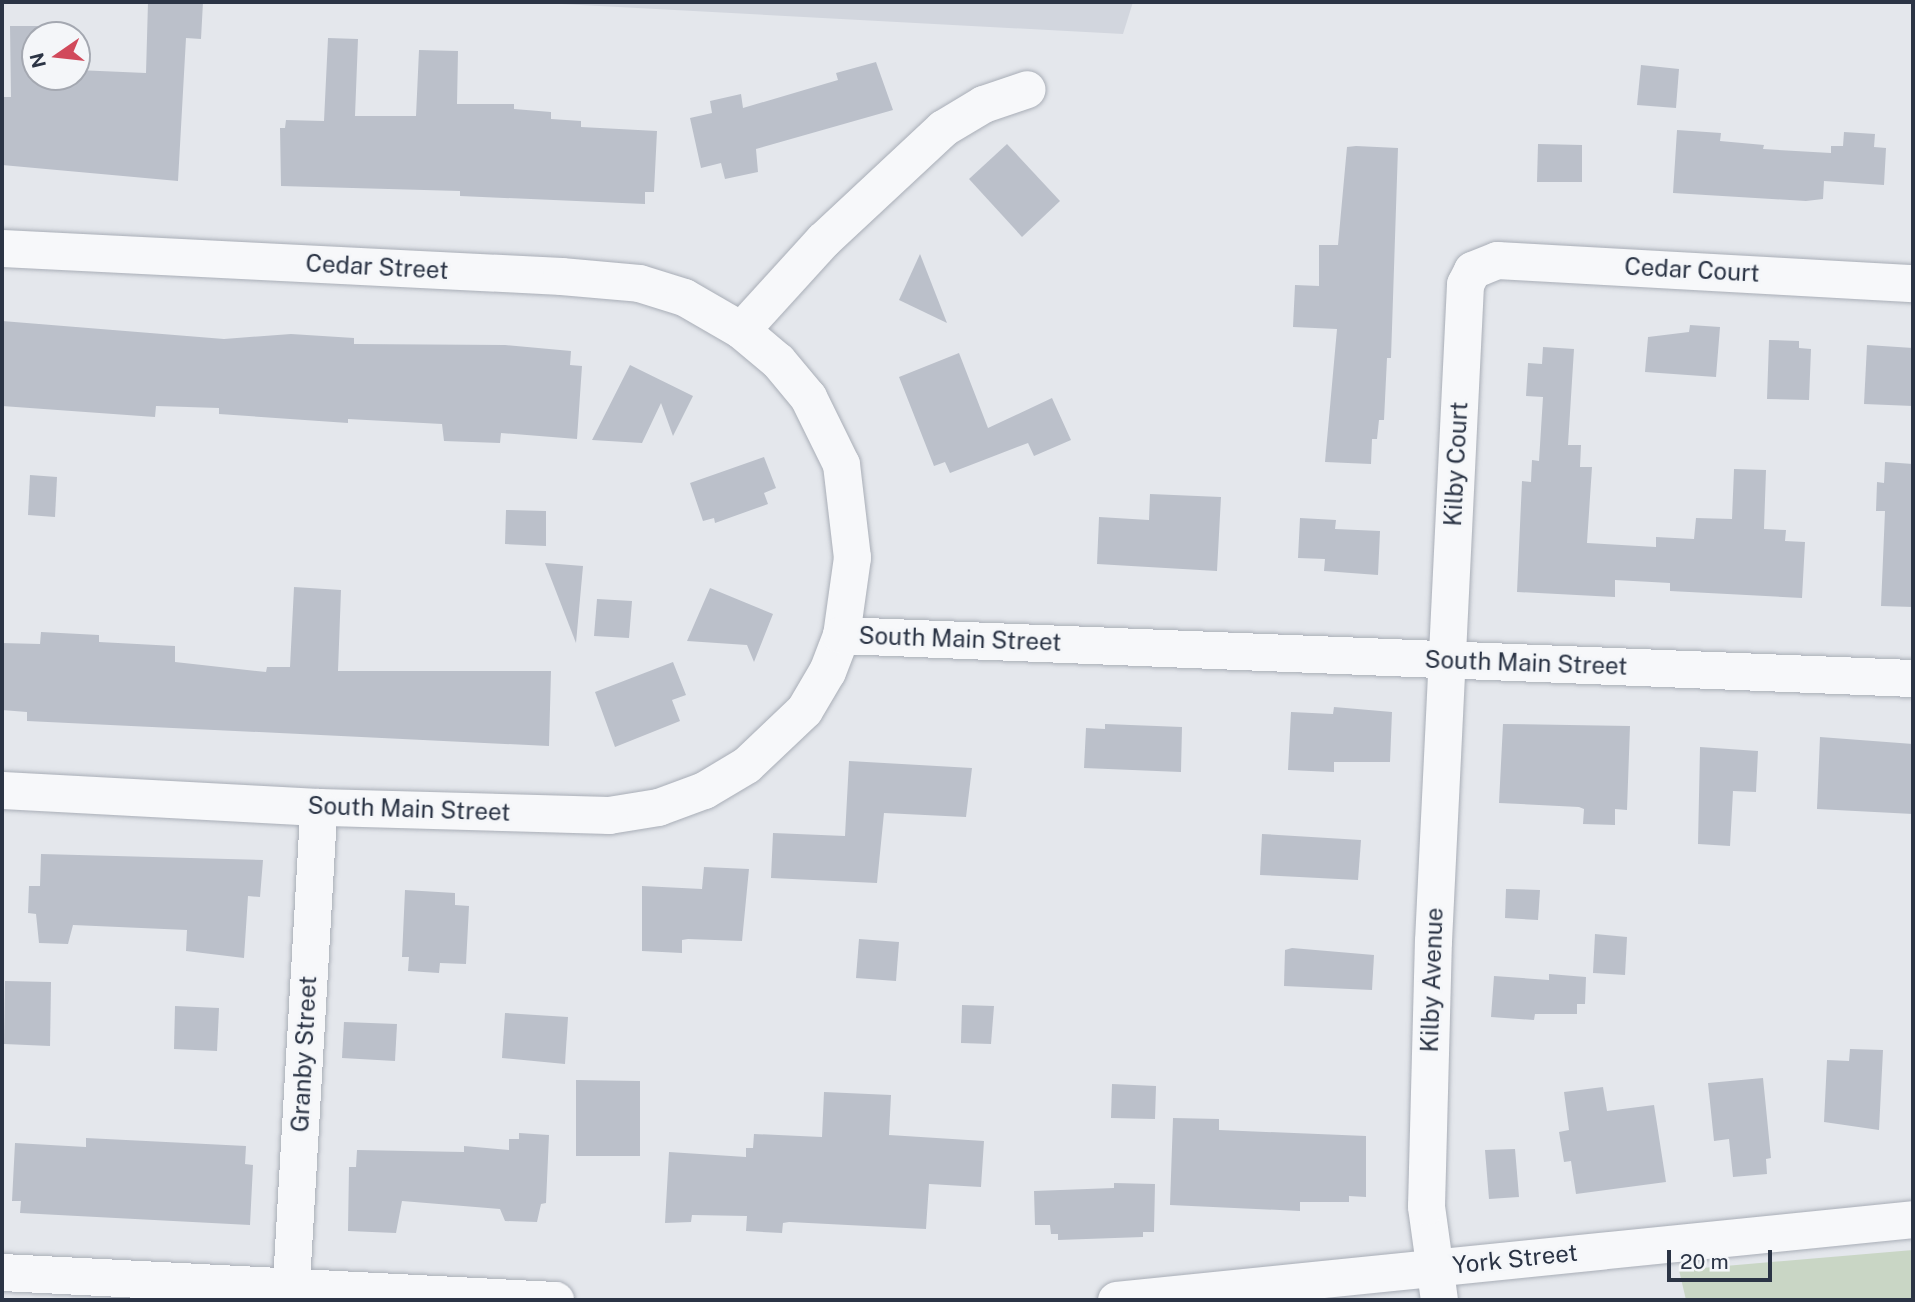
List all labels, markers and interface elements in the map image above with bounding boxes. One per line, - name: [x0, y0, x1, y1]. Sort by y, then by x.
- north arrow: [21, 21, 91, 91]
- text: N: [25, 51, 50, 70]
- street label: Cedar Street: [305, 249, 449, 285]
- street label: Cedar Court: [1624, 252, 1760, 288]
- street label: Kilby Court: [1438, 401, 1474, 527]
- street label: South Main Street: [858, 621, 1062, 657]
- street label: South Main Street: [1424, 645, 1628, 681]
- street label: South Main Street: [307, 791, 511, 827]
- street label: Kilby Avenue: [1415, 907, 1449, 1053]
- street label: Granby Street: [286, 975, 322, 1133]
- scale bar: [1670, 1236, 1775, 1280]
- street label: York Street: [1451, 1238, 1579, 1280]
- text: 20 m: [1680, 1249, 1729, 1274]

